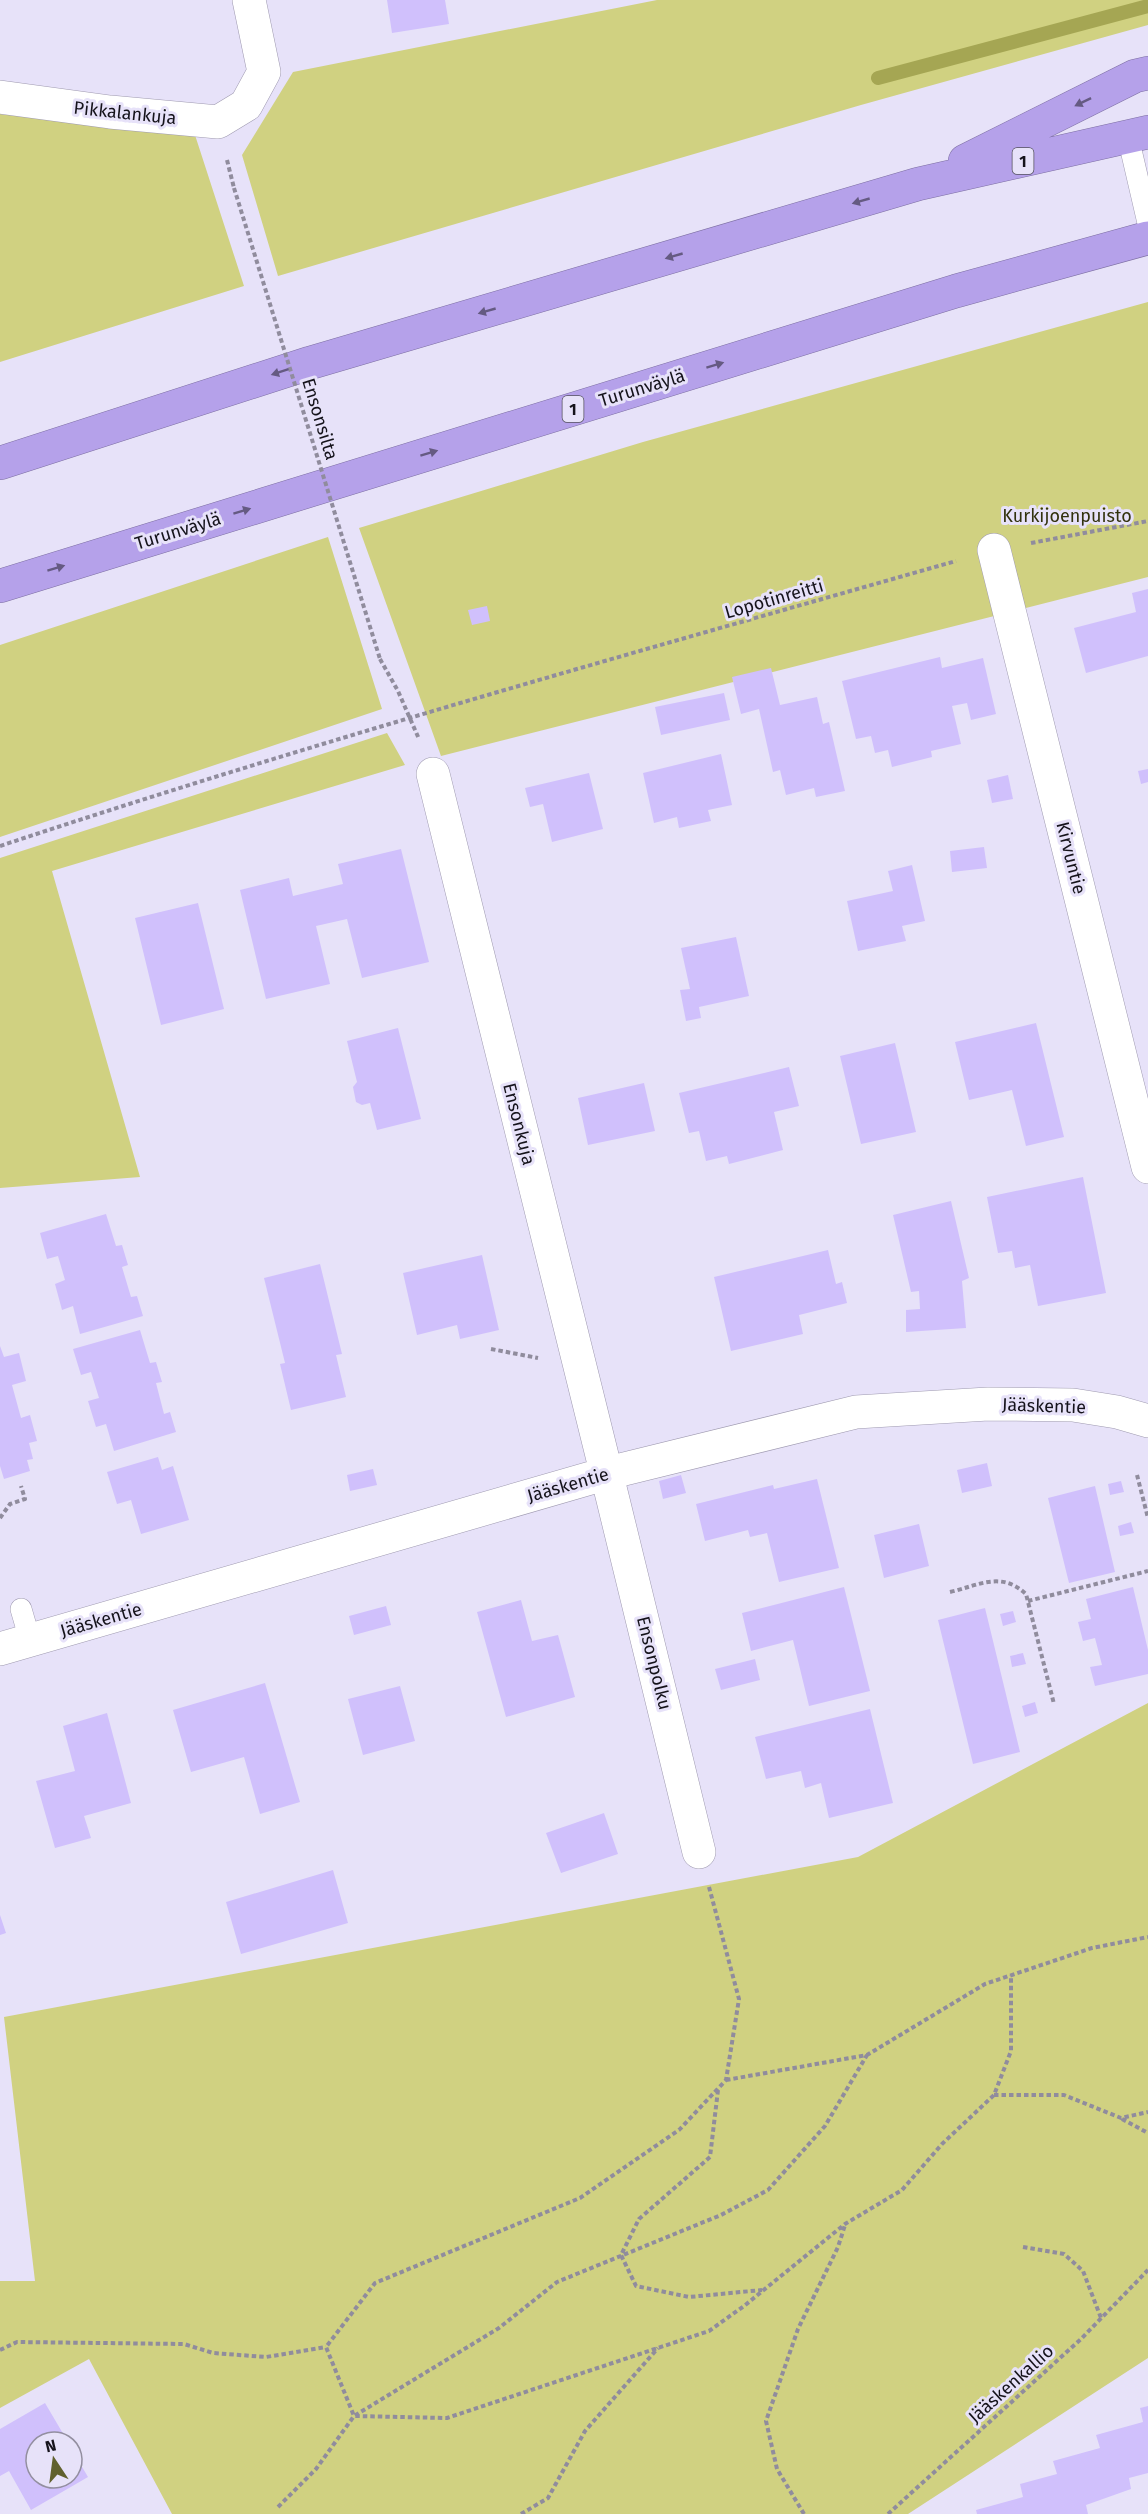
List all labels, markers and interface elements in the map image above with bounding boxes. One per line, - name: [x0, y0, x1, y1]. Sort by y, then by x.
- street label: Pikkalankuja: [73, 97, 177, 129]
- one-way arrow: [1074, 98, 1091, 107]
- road number: 1: [1012, 148, 1034, 174]
- one-way arrow: [852, 197, 870, 206]
- one-way arrow: [665, 252, 683, 261]
- one-way arrow: [478, 307, 496, 316]
- one-way arrow: [706, 360, 724, 369]
- street label: Turunväylä: [596, 364, 688, 412]
- one-way arrow: [271, 368, 289, 377]
- street label: Ensonsilta: [297, 375, 343, 463]
- road number: 1: [562, 396, 584, 422]
- one-way arrow: [420, 448, 438, 457]
- park label: Kurkijoenpuisto: [1002, 505, 1132, 527]
- one-way arrow: [233, 506, 251, 515]
- street label: Turunväylä: [132, 507, 224, 555]
- one-way arrow: [47, 563, 65, 573]
- street label: Lopotinreitti: [722, 574, 826, 624]
- street label: Kirvuntie: [1051, 819, 1091, 897]
- street label: Ensonkuja: [498, 1081, 540, 1167]
- street label: Jääskentie: [1002, 1394, 1086, 1418]
- street label: Jääskentie: [525, 1463, 611, 1507]
- street label: Jääskentie: [58, 1598, 144, 1642]
- street label: Ensonpolku: [632, 1614, 676, 1712]
- street label: Jääskenkallio: [964, 2340, 1058, 2428]
- north arrow: [24, 2430, 84, 2490]
- text: N: [43, 2435, 58, 2456]

